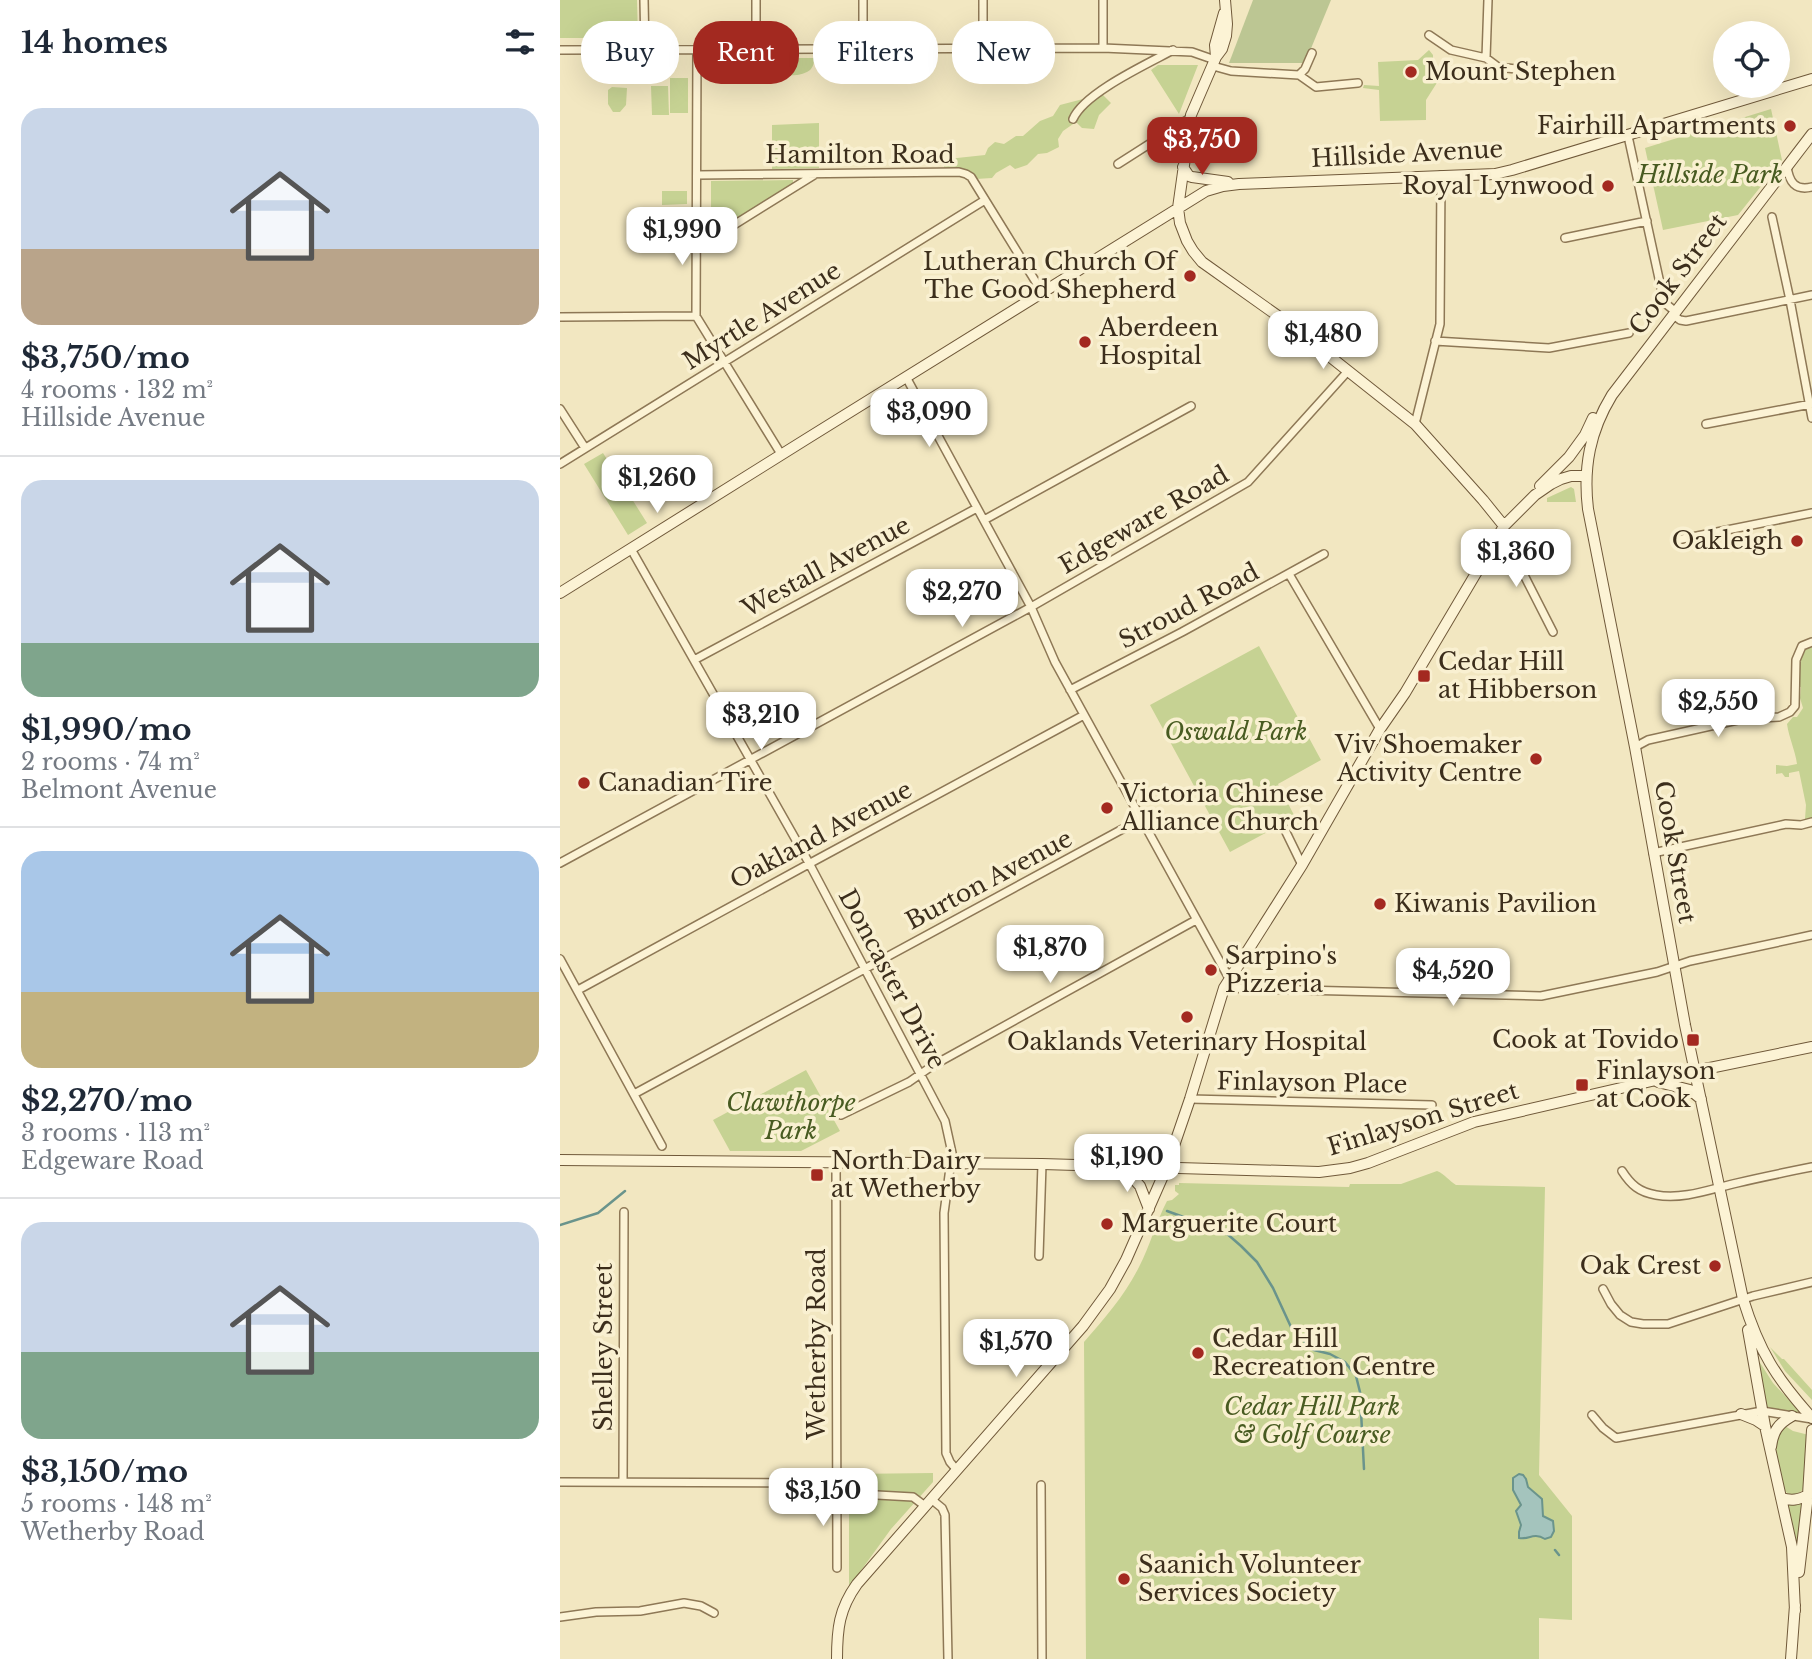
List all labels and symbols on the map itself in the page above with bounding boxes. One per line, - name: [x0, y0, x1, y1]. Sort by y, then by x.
- place label: Mount Stephen: [1425, 57, 1616, 86]
- marker: Mount Stephen: [1403, 64, 1419, 80]
- place label: Fairhill Apartments: [1537, 111, 1776, 140]
- pin: $3,750: [1145, 118, 1259, 177]
- marker: Fairhill Apartments: [1782, 118, 1798, 134]
- street label: Hillside Avenue: [1310, 134, 1504, 173]
- street label: Hamilton Road: [765, 140, 955, 169]
- park label: Hillside Park: [1636, 160, 1783, 189]
- place label: Royal Lynwood: [1402, 171, 1594, 200]
- marker: Royal Lynwood: [1600, 178, 1616, 194]
- street label: Cook Street: [1623, 207, 1733, 340]
- pin: $1,990: [625, 208, 739, 267]
- place label: Lutheran Church Of The Good Shepherd: [923, 247, 1179, 304]
- street label: Myrtle Avenue: [678, 256, 846, 376]
- marker: Lutheran Church Of The Good Shepherd: [1182, 268, 1198, 284]
- pin: $1,480: [1266, 312, 1380, 371]
- place label: Aberdeen Hospital: [1098, 313, 1218, 370]
- marker: Aberdeen Hospital: [1077, 334, 1093, 350]
- pin: $3,090: [872, 390, 986, 449]
- pin: $1,260: [600, 456, 714, 515]
- street label: Edgeware Road: [1054, 459, 1233, 580]
- street label: Westall Avenue: [736, 510, 915, 624]
- place label: Oakleigh: [1672, 526, 1783, 555]
- pin: $1,360: [1459, 530, 1573, 589]
- marker: Oakleigh: [1789, 533, 1805, 549]
- street label: Stroud Road: [1114, 557, 1264, 655]
- pin: $2,270: [905, 570, 1019, 629]
- place label: Cedar Hill at Hibberson: [1438, 647, 1597, 704]
- marker: Cedar Hill at Hibberson: [1416, 668, 1432, 684]
- pin: $2,550: [1661, 680, 1775, 739]
- pin: $3,210: [704, 692, 818, 752]
- park label: Oswald Park: [1165, 717, 1307, 746]
- place label: Viv Shoemaker Activity Centre: [1334, 730, 1523, 787]
- marker: Viv Shoemaker Activity Centre: [1528, 751, 1544, 767]
- place label: Canadian Tire: [598, 768, 772, 797]
- street label: Oakland Avenue: [725, 774, 917, 895]
- marker: Canadian Tire: [576, 775, 592, 791]
- street label: Cook Street: [1649, 778, 1702, 925]
- place label: Victoria Chinese Alliance Church: [1120, 779, 1324, 836]
- marker: Victoria Chinese Alliance Church: [1099, 800, 1115, 816]
- street label: Burton Avenue: [901, 823, 1077, 936]
- street label: Doncaster Drive: [833, 884, 952, 1074]
- place label: Kiwanis Pavilion: [1394, 889, 1597, 918]
- marker: Kiwanis Pavilion: [1372, 896, 1388, 912]
- pin: $1,870: [993, 926, 1107, 985]
- place label: Sarpino's Pizzeria: [1225, 941, 1337, 998]
- pin: $4,520: [1396, 948, 1510, 1008]
- marker: Sarpino's Pizzeria: [1203, 962, 1219, 978]
- marker: Oaklands Veterinary Hospital: [1179, 1009, 1195, 1025]
- place label: Cook at Tovido: [1492, 1025, 1679, 1054]
- place label: Oaklands Veterinary Hospital: [1007, 1027, 1367, 1056]
- marker: Cook at Tovido: [1685, 1032, 1701, 1048]
- place label: Finlayson at Cook: [1596, 1056, 1716, 1113]
- street label: Finlayson Place: [1216, 1066, 1408, 1099]
- street label: Finlayson Street: [1324, 1076, 1522, 1161]
- marker: Finlayson at Cook: [1574, 1077, 1590, 1093]
- park label: Clawthorpe Park: [726, 1088, 856, 1145]
- pin: $1,190: [1070, 1134, 1184, 1194]
- place label: North Dairy at Wetherby: [831, 1146, 981, 1203]
- marker: North Dairy at Wetherby: [809, 1167, 825, 1183]
- place label: Marguerite Court: [1121, 1209, 1337, 1238]
- marker: Marguerite Court: [1099, 1216, 1115, 1232]
- street label: Wetherby Road: [802, 1248, 831, 1441]
- place label: Oak Crest: [1580, 1251, 1701, 1280]
- marker: Oak Crest: [1707, 1258, 1723, 1274]
- street label: Shelley Street: [589, 1263, 618, 1431]
- pin: $1,570: [959, 1320, 1073, 1379]
- place label: Cedar Hill Recreation Centre: [1212, 1324, 1436, 1381]
- marker: Cedar Hill Recreation Centre: [1190, 1345, 1206, 1361]
- park label: Cedar Hill Park & Golf Course: [1224, 1392, 1400, 1449]
- pin: $3,150: [766, 1468, 880, 1528]
- place label: Saanich Volunteer Services Society: [1138, 1550, 1362, 1607]
- marker: Saanich Volunteer Services Society: [1116, 1571, 1132, 1587]

